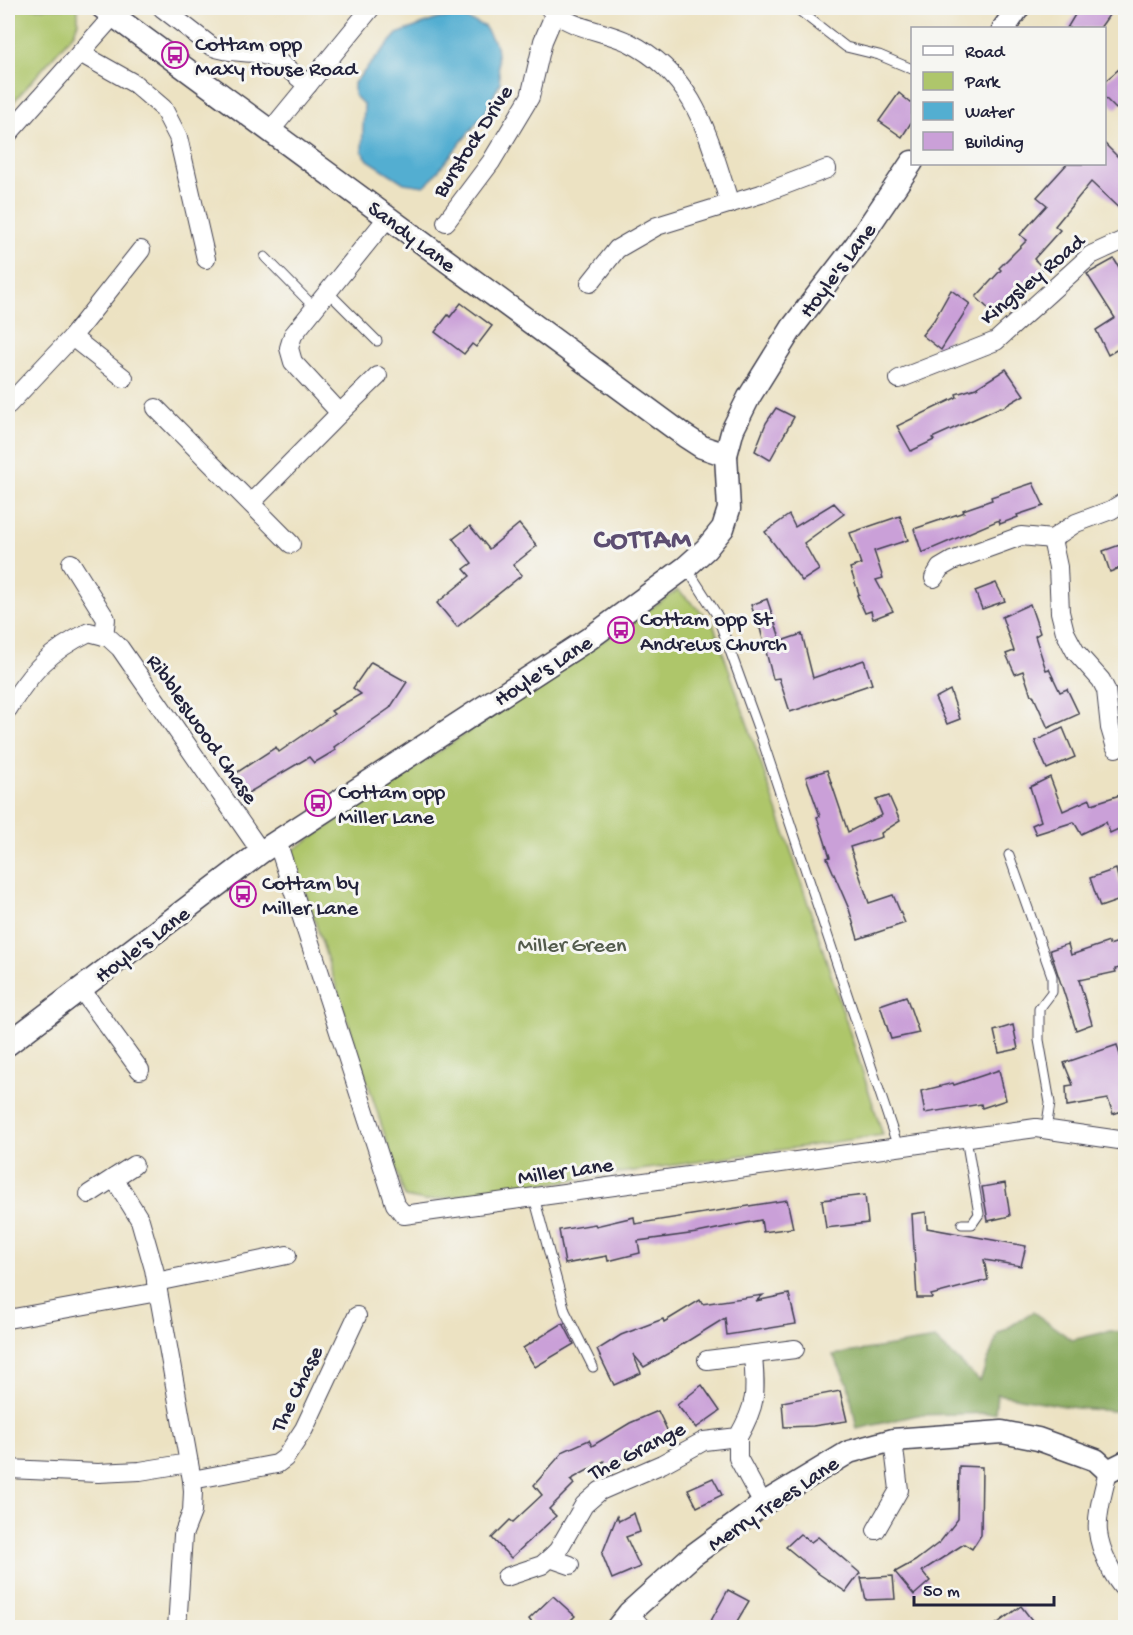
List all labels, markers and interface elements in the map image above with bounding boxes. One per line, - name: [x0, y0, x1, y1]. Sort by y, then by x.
- legend: [911, 27, 1106, 165]
- place label: Cottam opp Maxy House Road: [195, 33, 359, 84]
- bus stop icon: Cottam opp Maxy House Road: [160, 40, 190, 70]
- text: Road: [965, 43, 1006, 64]
- text: Park: [964, 73, 1001, 94]
- street label: Burstock Drive: [428, 81, 521, 204]
- text: Water: [965, 103, 1015, 124]
- text: Building: [964, 133, 1024, 154]
- street label: Sandy Lane: [361, 197, 460, 280]
- street label: Hoyle's Lane: [795, 218, 884, 324]
- street label: Kingsley Road: [976, 229, 1093, 332]
- district label: COTTAM: [594, 525, 692, 558]
- place label: Cottam opp St Andrews Church: [640, 608, 787, 659]
- bus stop icon: Cottam opp St Andrews Church: [606, 615, 636, 645]
- street label: Hoyle's Lane: [490, 631, 599, 714]
- street label: Ribbleswood Chase: [139, 650, 263, 811]
- place label: Cottam opp Miller Lane: [338, 781, 446, 832]
- bus stop icon: Cottam opp Miller Lane: [303, 788, 333, 818]
- place label: Cottam by Miller Lane: [262, 872, 359, 923]
- bus stop icon: Cottam by Miller Lane: [228, 879, 258, 909]
- street label: Hoyle's Lane: [91, 902, 196, 990]
- park label: Miller Green: [518, 934, 627, 960]
- street label: Miller Lane: [516, 1153, 616, 1193]
- street label: The Chase: [266, 1342, 331, 1439]
- street label: The Grange: [583, 1417, 691, 1489]
- street label: Merry Trees Lane: [704, 1452, 845, 1559]
- scale bar: [914, 1569, 1054, 1607]
- text: 50 m: [923, 1582, 960, 1603]

